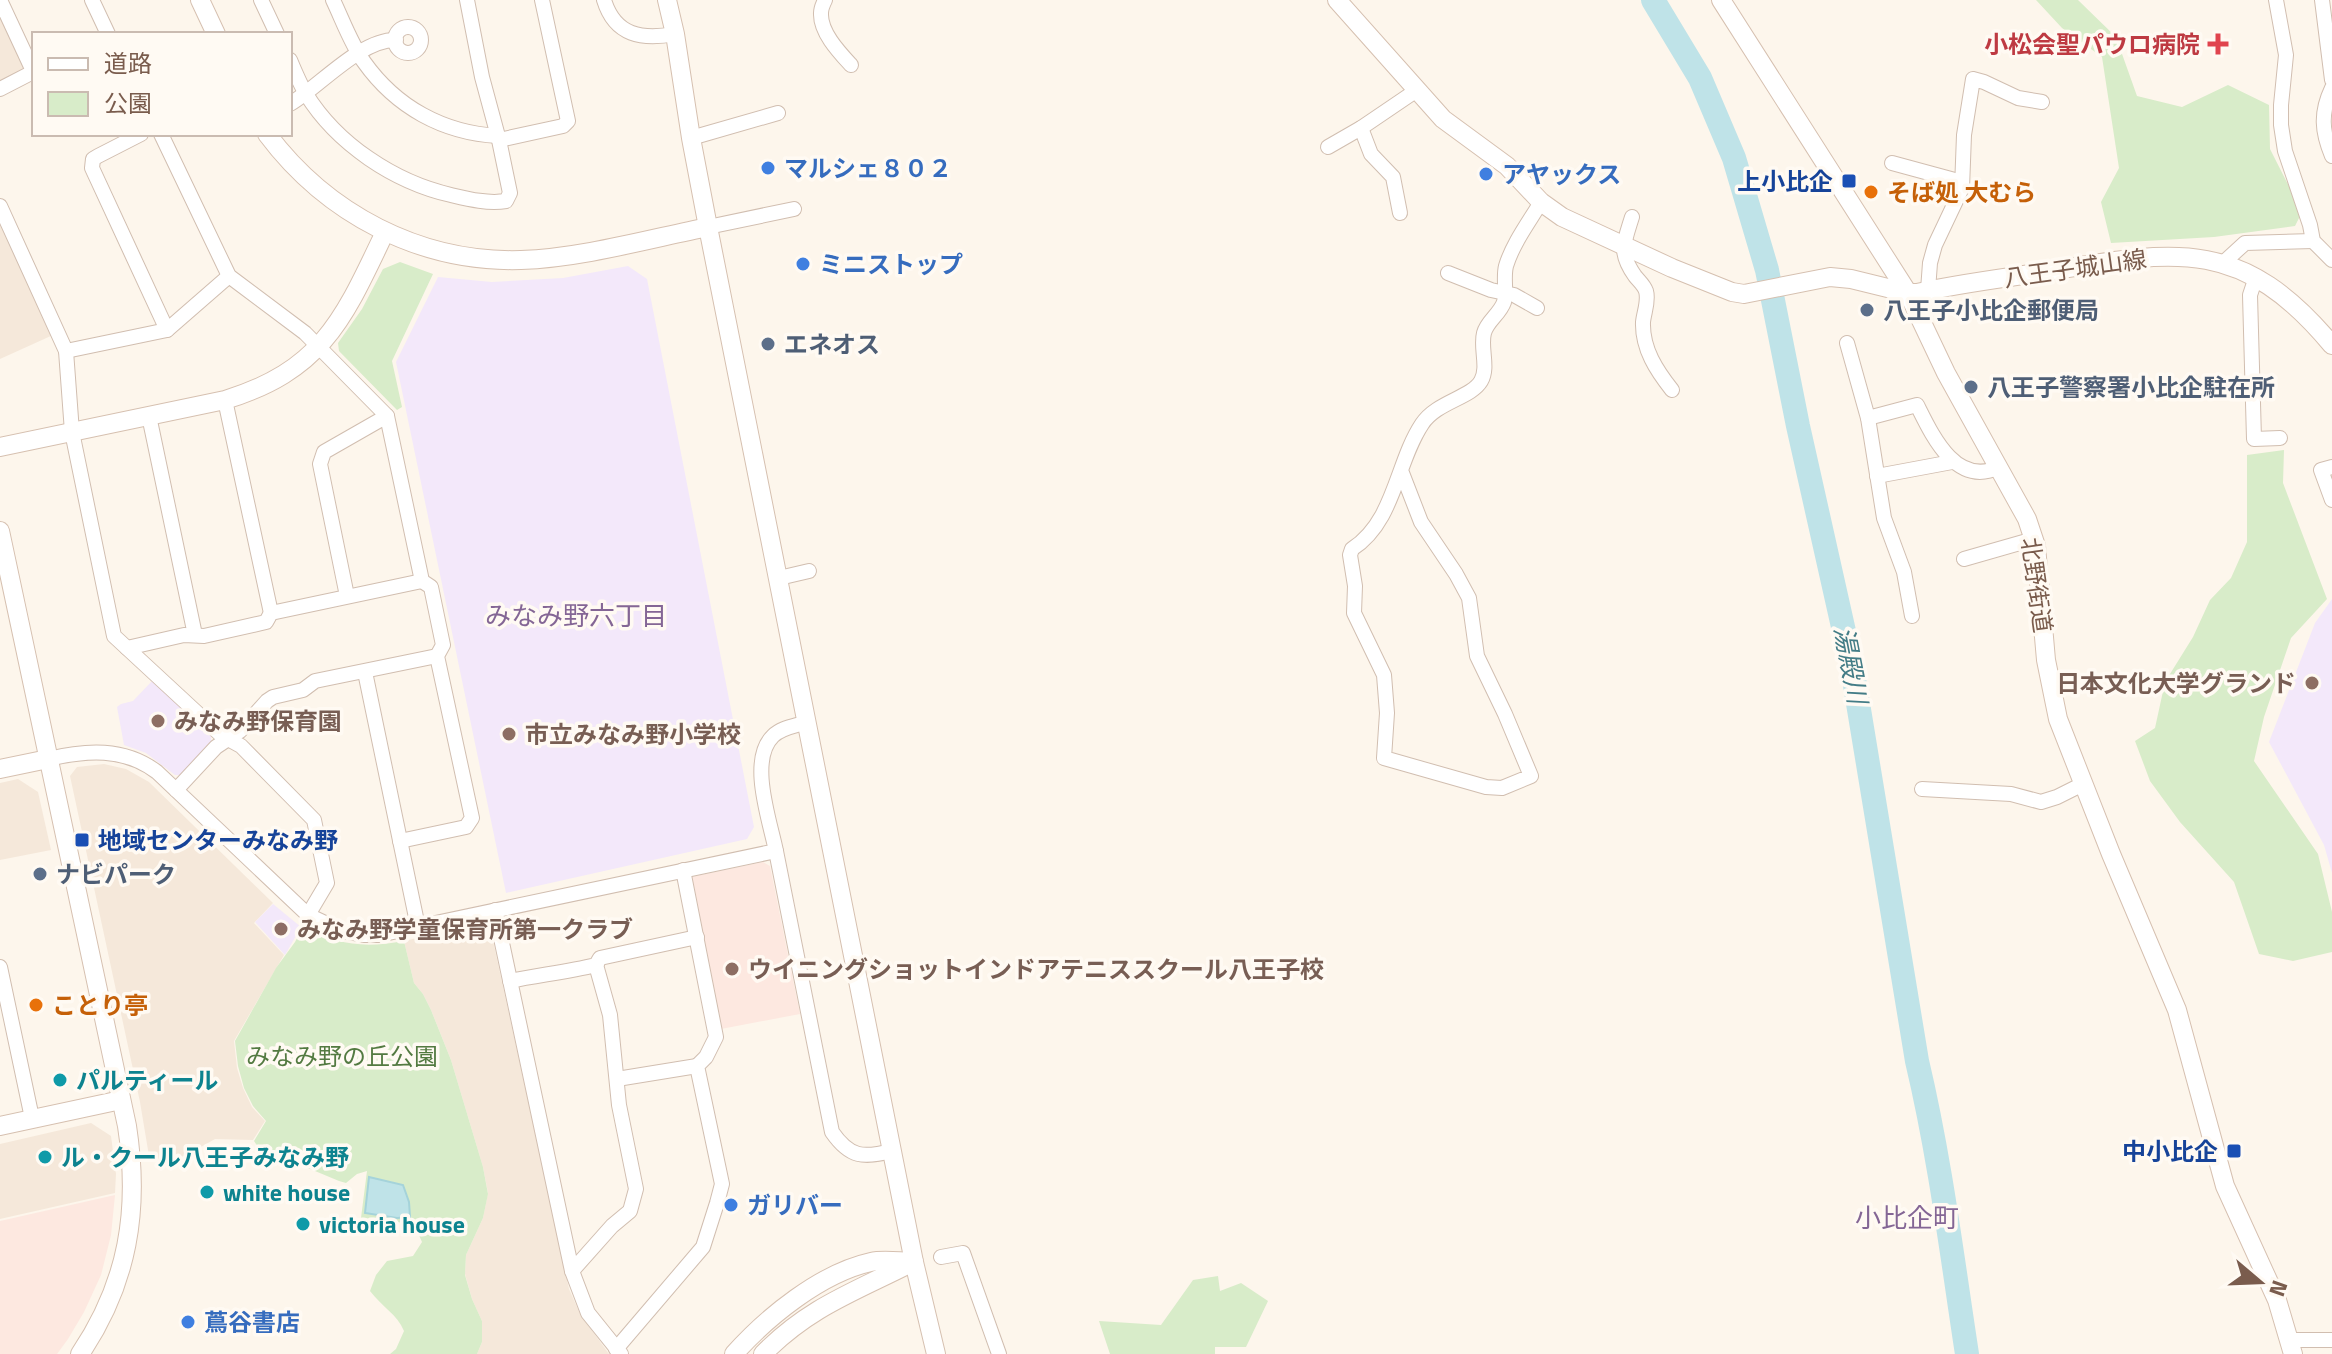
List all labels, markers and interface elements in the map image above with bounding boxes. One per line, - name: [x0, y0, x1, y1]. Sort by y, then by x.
- place label: 小松会聖パウロ病院: [1984, 26, 2200, 62]
- legend: [32, 32, 292, 136]
- marker: 小松会聖パウロ病院: [2207, 33, 2229, 55]
- text: 道路: [104, 45, 152, 81]
- text: 公園: [104, 85, 152, 121]
- place label: マルシェ８０２: [784, 150, 952, 186]
- place label: アヤックス: [1502, 156, 1621, 192]
- marker: マルシェ８０２: [759, 159, 777, 177]
- place label: 上小比企: [1737, 163, 1833, 199]
- marker: アヤックス: [1477, 165, 1495, 183]
- marker: 上小比企: [1840, 172, 1858, 190]
- place label: そば処 大むら: [1887, 174, 2036, 210]
- marker: そば処 大むら: [1862, 183, 1880, 201]
- street label: 八王子城山線: [2001, 240, 2149, 296]
- place label: ミニストップ: [819, 246, 963, 282]
- marker: ミニストップ: [794, 255, 812, 273]
- place label: 八王子小比企郵便局: [1883, 292, 2099, 328]
- marker: 八王子小比企郵便局: [1858, 301, 1876, 319]
- place label: エネオス: [784, 326, 880, 362]
- marker: エネオス: [759, 335, 777, 353]
- place label: 八王子警察署小比企駐在所: [1987, 369, 2275, 405]
- marker: 八王子警察署小比企駐在所: [1962, 378, 1980, 396]
- street label: 北野街道: [2012, 535, 2062, 635]
- district label: みなみ野六丁目: [485, 596, 667, 635]
- water label: 湯殿川: [1824, 623, 1878, 710]
- place label: 日本文化大学グランド: [2056, 665, 2296, 701]
- marker: 日本文化大学グランド: [2303, 674, 2321, 692]
- place label: みなみ野保育園: [174, 703, 342, 739]
- marker: みなみ野保育園: [149, 712, 167, 730]
- place label: 市立みなみ野小学校: [525, 716, 741, 752]
- marker: 市立みなみ野小学校: [500, 725, 518, 743]
- place label: 地域センターみなみ野: [98, 822, 338, 858]
- marker: 地域センターみなみ野: [73, 831, 91, 849]
- place label: ナビパーク: [56, 856, 176, 892]
- marker: ナビパーク: [31, 865, 49, 883]
- place label: みなみ野学童保育所第一クラブ: [297, 911, 633, 947]
- marker: みなみ野学童保育所第一クラブ: [272, 920, 290, 938]
- place label: ウイニングショットインドアテニススクール八王子校: [748, 951, 1324, 987]
- marker: ウイニングショットインドアテニススクール八王子校: [723, 960, 741, 978]
- place label: ことり亭: [52, 987, 148, 1023]
- marker: ことり亭: [27, 996, 45, 1014]
- park label: みなみ野の丘公園: [246, 1038, 438, 1074]
- place label: パルティール: [76, 1062, 219, 1098]
- marker: パルティール: [51, 1071, 69, 1089]
- place label: 中小比企: [2122, 1133, 2218, 1169]
- place label: ル・クール八王子みなみ野: [61, 1139, 349, 1175]
- marker: 中小比企: [2225, 1142, 2243, 1160]
- marker: ル・クール八王子みなみ野: [36, 1148, 54, 1166]
- place label: white house: [223, 1174, 350, 1210]
- marker: white house: [198, 1183, 216, 1201]
- place label: ガリバー: [747, 1187, 843, 1223]
- marker: ガリバー: [722, 1196, 740, 1214]
- district label: 小比企町: [1855, 1198, 1959, 1237]
- place label: victoria house: [319, 1206, 465, 1242]
- marker: victoria house: [294, 1215, 312, 1233]
- north arrow: [2220, 1242, 2300, 1322]
- text: N: [2260, 1276, 2297, 1301]
- place label: 蔦谷書店: [204, 1304, 300, 1340]
- marker: 蔦谷書店: [179, 1313, 197, 1331]

